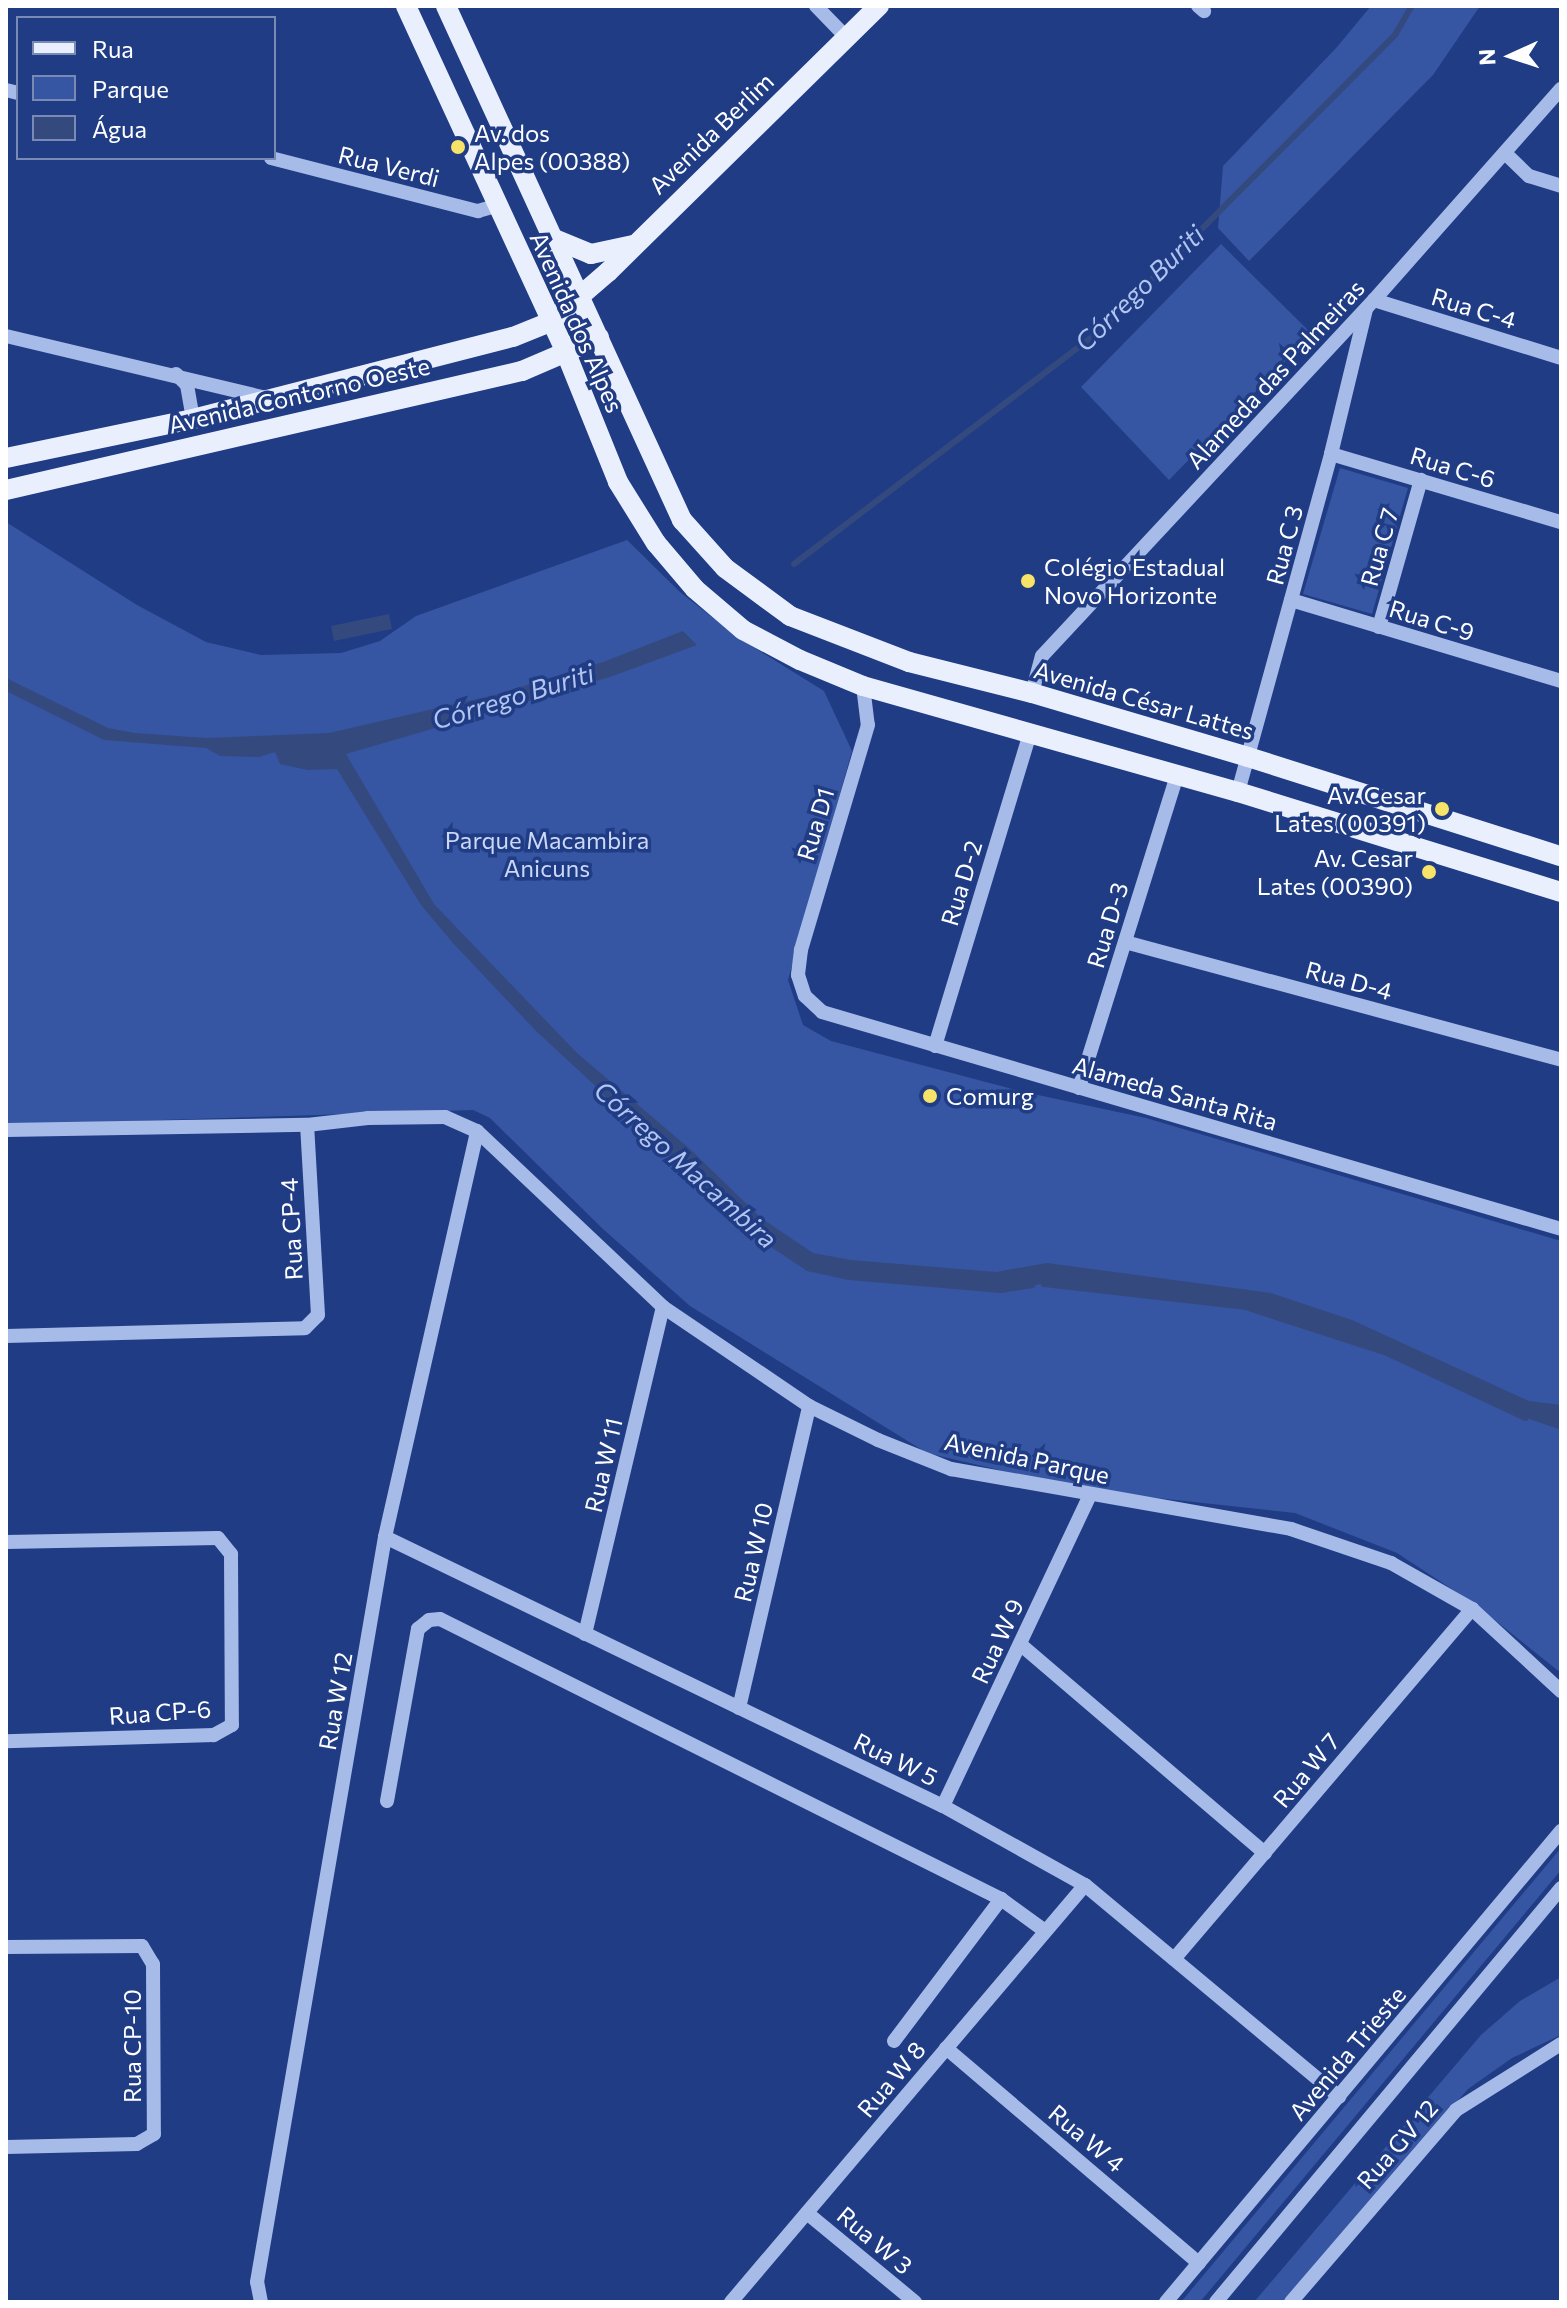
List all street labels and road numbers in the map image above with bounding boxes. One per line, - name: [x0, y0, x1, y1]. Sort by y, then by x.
- street label: Avenida Berlim: [643, 66, 779, 200]
- street label: Rua Verdi: [335, 140, 443, 192]
- street label: Avenida dos Alpes: [524, 227, 630, 417]
- street label: Alameda das Palmeiras: [1180, 273, 1370, 475]
- street label: Rua C-4: [1428, 282, 1520, 334]
- street label: Avenida Contorno Oeste: [165, 351, 433, 439]
- street label: Rua C-6: [1407, 440, 1499, 494]
- street label: Rua C 3: [1260, 502, 1308, 588]
- street label: Rua C 7: [1354, 504, 1404, 590]
- street label: Rua C-9: [1386, 593, 1478, 647]
- street label: Avenida César Lattes: [1031, 655, 1257, 745]
- street label: Rua D1: [790, 784, 840, 864]
- street label: Rua D-2: [934, 837, 988, 929]
- street label: Rua D-3: [1080, 879, 1134, 971]
- street label: Rua D-4: [1302, 955, 1396, 1005]
- street label: Alameda Santa Rita: [1069, 1050, 1281, 1136]
- street label: Rua CP-4: [274, 1177, 308, 1281]
- street label: Rua W 11: [578, 1415, 628, 1515]
- street label: Avenida Parque: [942, 1426, 1112, 1490]
- street label: Rua W 10: [728, 1499, 778, 1605]
- street label: Rua W 9: [965, 1594, 1029, 1688]
- street label: Rua W 12: [312, 1650, 358, 1752]
- street label: Rua CP-6: [108, 1694, 212, 1730]
- street label: Rua W 5: [850, 1726, 942, 1792]
- street label: Rua W 7: [1267, 1727, 1345, 1813]
- street label: Avenida Trieste: [1283, 1980, 1411, 2126]
- street label: Rua CP-10: [118, 1989, 146, 2103]
- street label: Rua W 8: [851, 2035, 931, 2123]
- street label: Rua GV 12: [1350, 2094, 1444, 2194]
- street label: Rua W 4: [1043, 2098, 1131, 2178]
- street label: Rua W 3: [832, 2200, 918, 2280]

